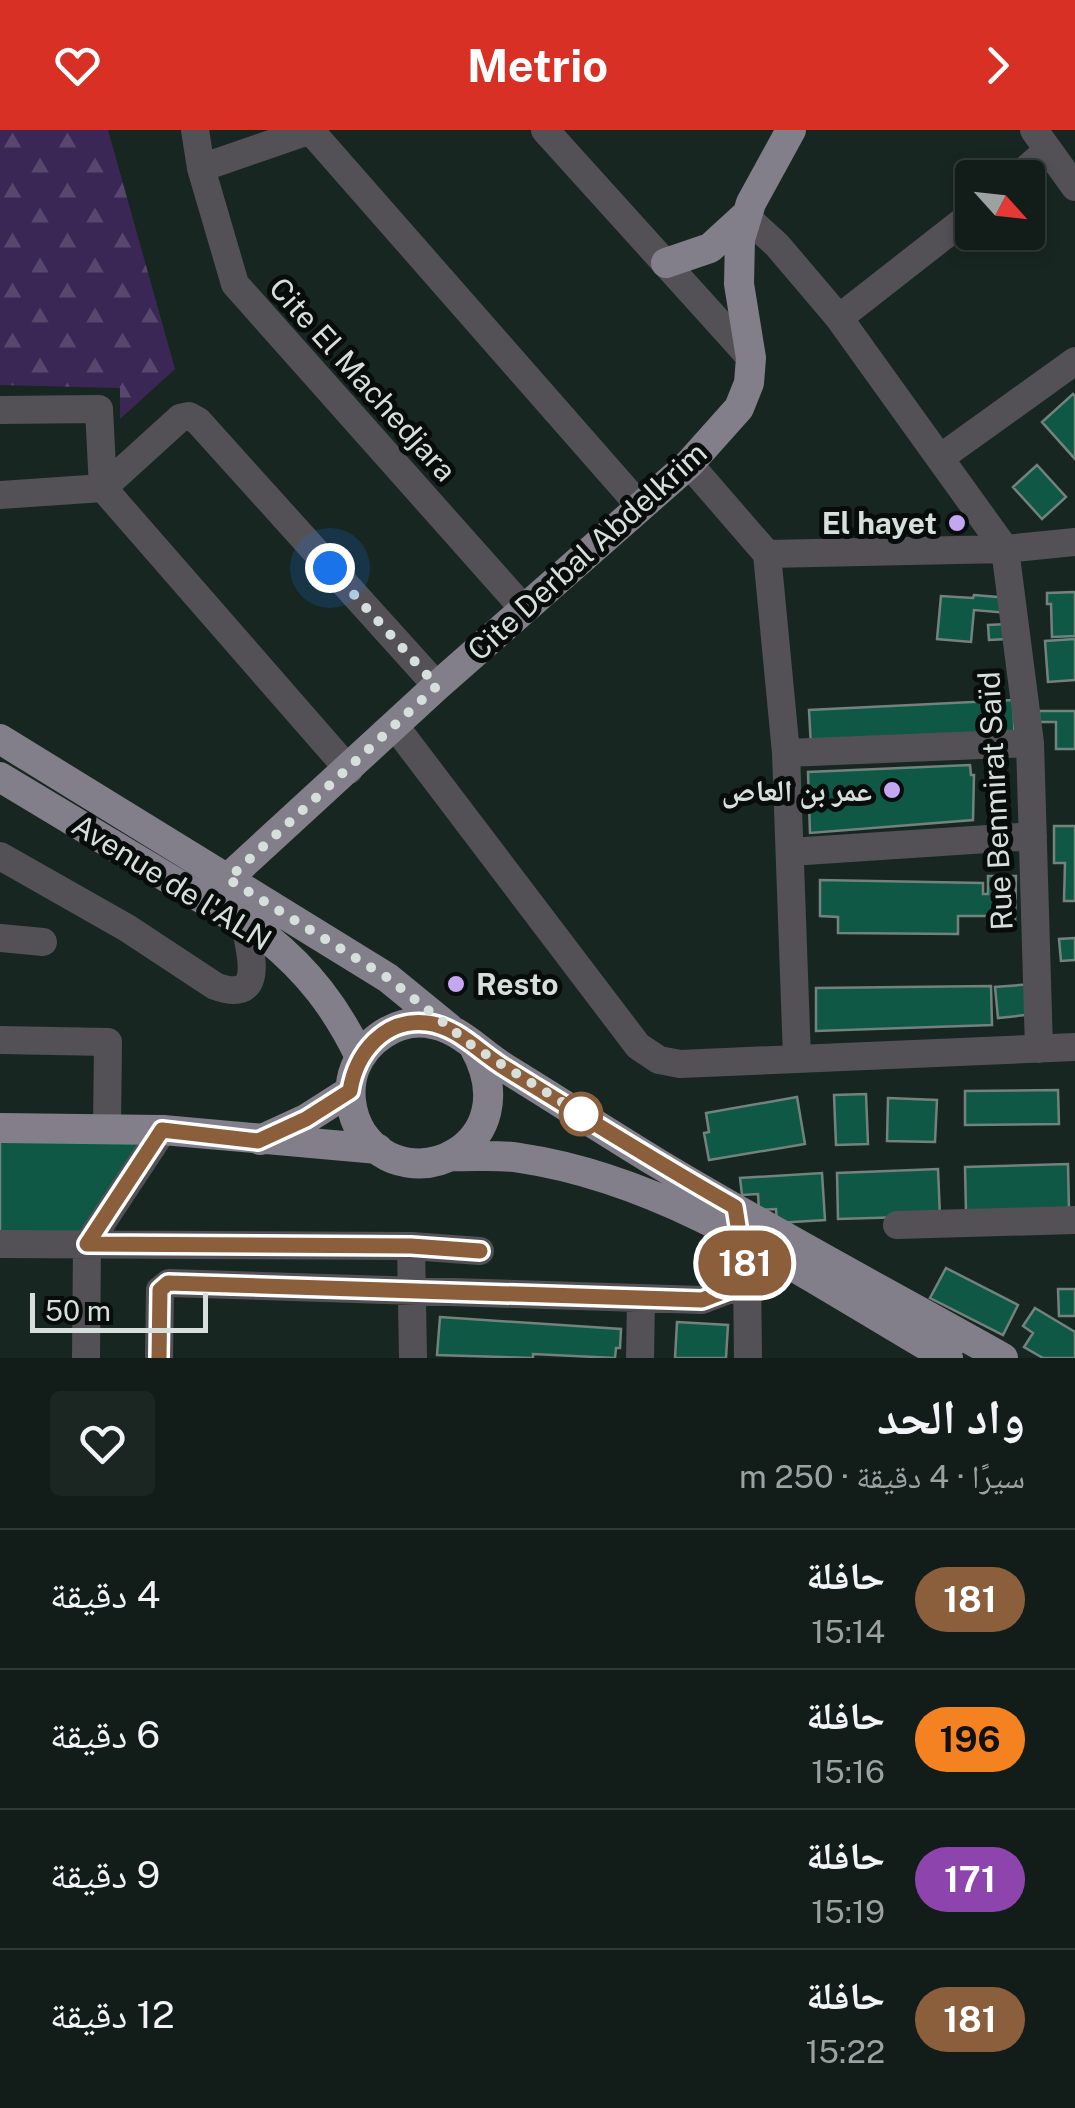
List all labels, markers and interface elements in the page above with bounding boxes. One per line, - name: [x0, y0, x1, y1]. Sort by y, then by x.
- icon: heart: [50, 38, 105, 93]
- icon: forward: [970, 38, 1025, 93]
- text: Metrio: [467, 39, 608, 92]
- north arrow: [955, 160, 1045, 250]
- map controls: [955, 160, 1045, 250]
- street label: Cite El Machedjara: [262, 270, 464, 488]
- street label: Cite Derbal Abdelkrim: [460, 434, 714, 668]
- place label: El hayet: [822, 505, 937, 541]
- marker: El hayet: [946, 512, 968, 534]
- your location: [305, 543, 355, 593]
- street label: Rue Benmirat Saïd: [970, 671, 1020, 931]
- place label: عمر بن العاص: [721, 772, 872, 809]
- marker: عمر بن العاص: [881, 779, 903, 801]
- street label: Avenue de l'ALN: [66, 806, 278, 958]
- place label: Resto: [476, 966, 559, 1002]
- marker: Resto: [445, 973, 467, 995]
- unlabelled marker: [560, 1093, 602, 1135]
- line badge: 181: [688, 1230, 802, 1296]
- text: 181: [718, 1243, 772, 1284]
- scale bar: [30, 1288, 208, 1332]
- text: 50 m: [45, 1294, 111, 1327]
- text: واد الحد: [877, 1388, 1025, 1445]
- button: heart: [50, 1391, 155, 1496]
- text: سيرًا · 4 دقيقة · 250 m: [739, 1458, 1025, 1495]
- text: حافلة: [806, 1553, 885, 1598]
- text: 4 دقيقة: [50, 1572, 160, 1617]
- text: 181: [943, 1579, 997, 1620]
- text: 15:14: [811, 1613, 885, 1650]
- text: حافلة: [806, 1693, 885, 1738]
- text: 6 دقيقة: [50, 1712, 160, 1757]
- text: 196: [939, 1719, 1001, 1760]
- text: 15:16: [811, 1753, 885, 1790]
- text: حافلة: [806, 1833, 885, 1878]
- text: 9 دقيقة: [50, 1852, 160, 1897]
- text: 171: [944, 1859, 996, 1900]
- text: 15:19: [811, 1893, 885, 1930]
- text: حافلة: [806, 1973, 885, 2018]
- text: 12 دقيقة: [50, 1992, 175, 2037]
- text: 181: [943, 1999, 997, 2040]
- text: 15:22: [805, 2033, 885, 2070]

